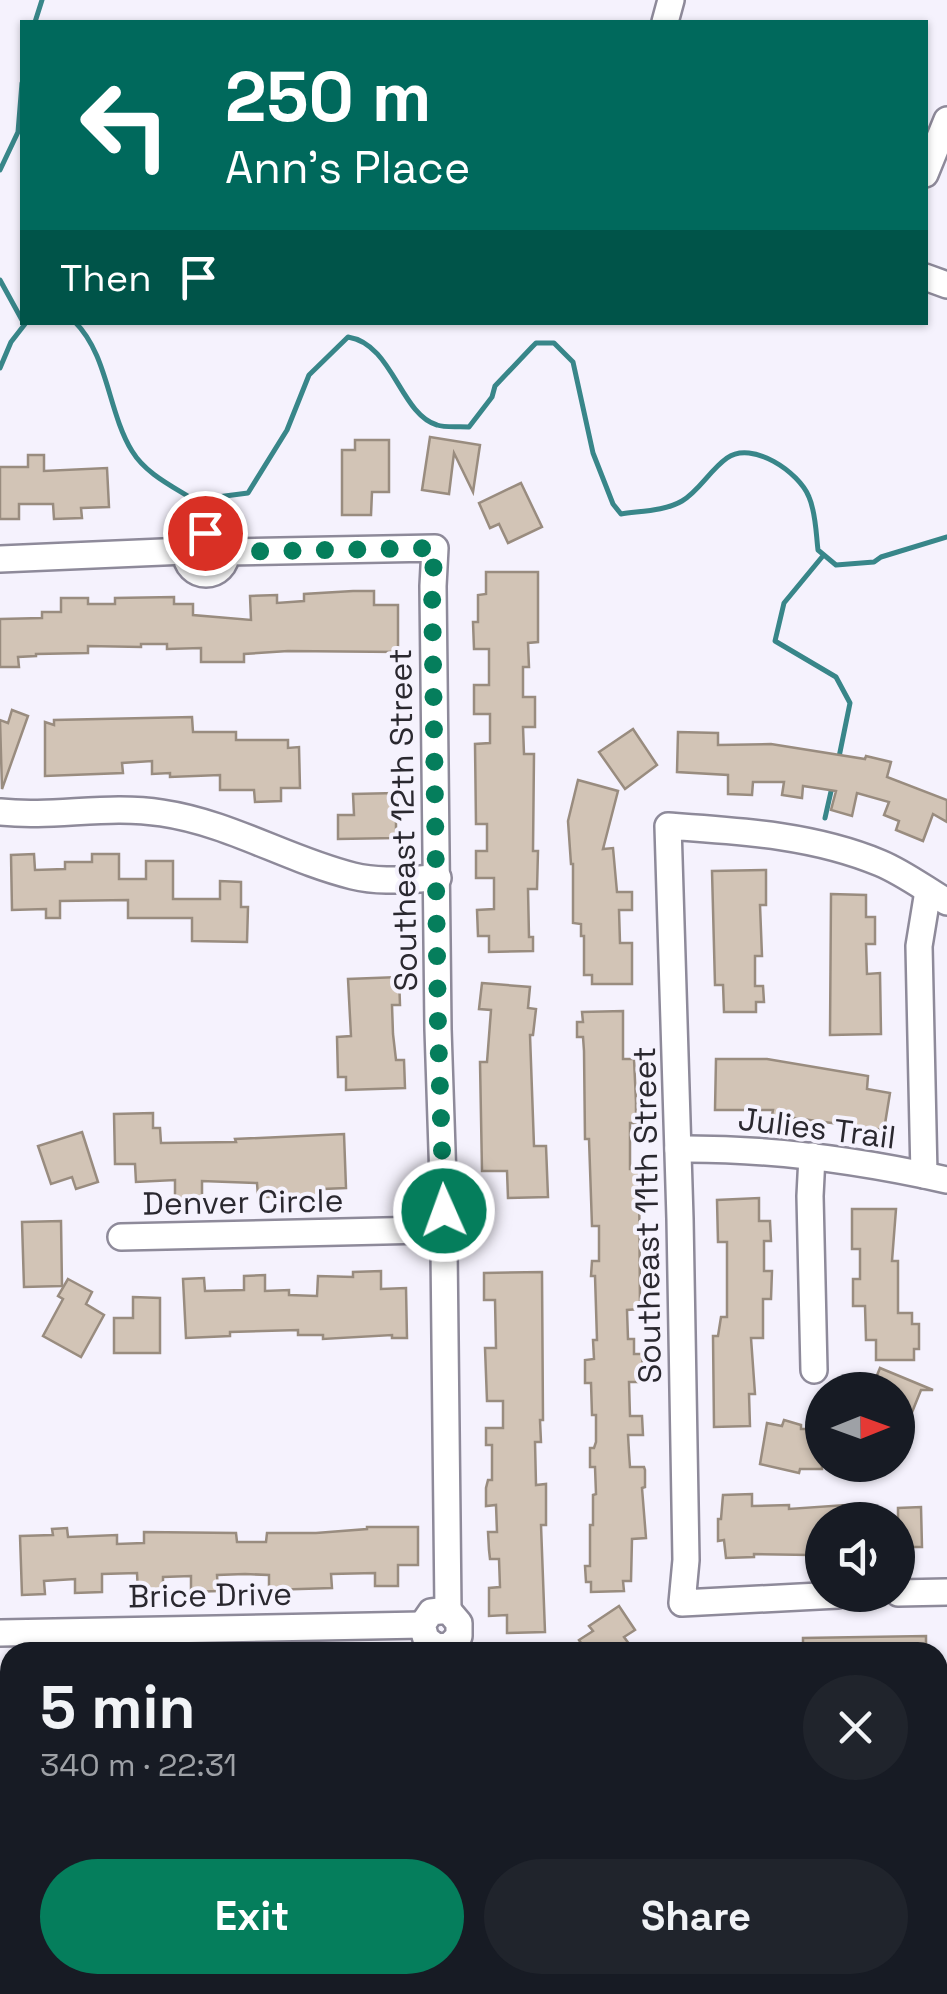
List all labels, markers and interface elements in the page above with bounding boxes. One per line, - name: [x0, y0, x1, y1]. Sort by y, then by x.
- text: 250 m: [225, 52, 432, 141]
- icon: left: [60, 60, 190, 190]
- text: Ann's Place: [225, 139, 471, 196]
- icon: arrive: [171, 250, 226, 305]
- text: Then: [60, 254, 151, 302]
- pin: [163, 491, 248, 576]
- icon: arrive: [178, 506, 233, 561]
- street label: Southeast 12th Street: [380, 648, 426, 992]
- street label: Southeast 11th Street: [624, 1046, 670, 1384]
- street label: Julies Trail: [736, 1098, 898, 1158]
- position arrow: [392, 1159, 496, 1263]
- street label: Denver Circle: [142, 1180, 344, 1224]
- north arrow: [805, 1372, 915, 1482]
- map controls: [805, 1372, 915, 1612]
- button: sound: [805, 1502, 915, 1612]
- street label: Brice Drive: [128, 1574, 292, 1616]
- text: 5 min: [40, 1669, 195, 1746]
- button: close: [803, 1675, 908, 1780]
- text: 340 m · 22:31: [40, 1745, 237, 1785]
- button: Exit: [40, 1859, 464, 1974]
- button: Share: [484, 1859, 908, 1974]

